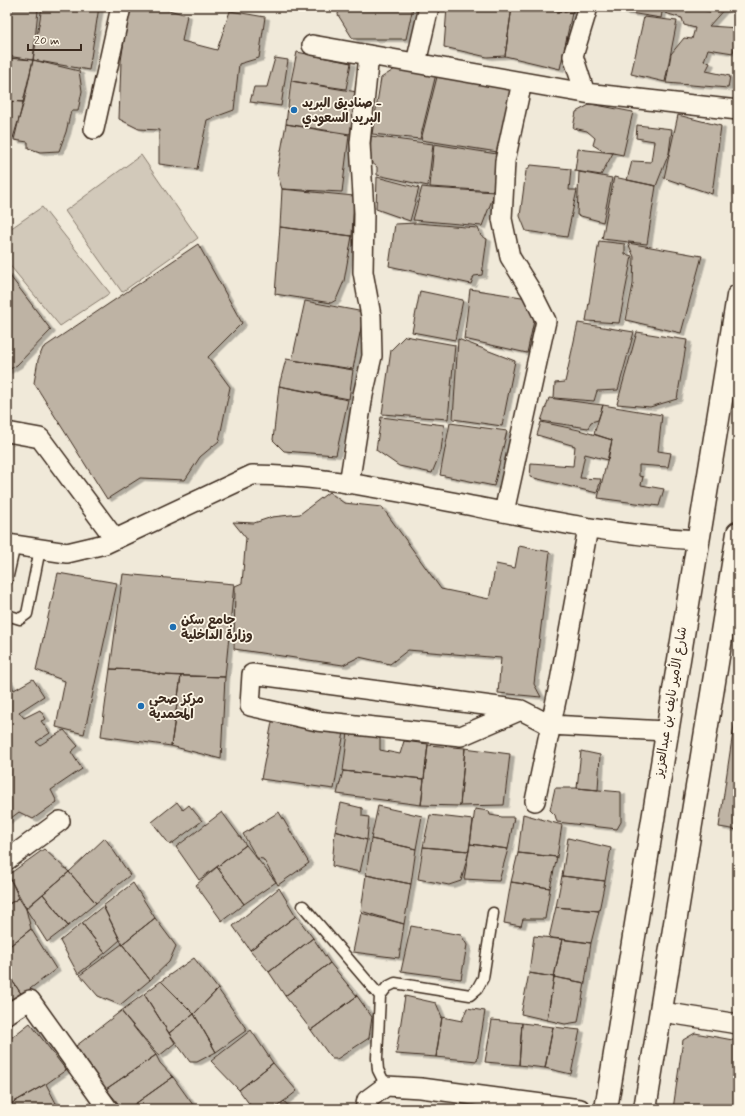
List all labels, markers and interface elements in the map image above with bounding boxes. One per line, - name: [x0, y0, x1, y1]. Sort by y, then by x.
- scale bar: [28, 26, 81, 52]
- text: 20 m: [34, 33, 60, 49]
- place label: صناديق البريد - البريد السعودي: [302, 95, 382, 128]
- marker: صناديق البريد - البريد السعودي: [289, 105, 299, 115]
- place label: جامع سكن وزارة الداخلية: [181, 612, 253, 644]
- marker: جامع سكن وزارة الداخلية: [168, 622, 178, 632]
- street label: شارع الأمير نايف بن عبدالعزيز: [650, 625, 691, 779]
- place label: مركز صحي المحمدية: [149, 691, 204, 723]
- marker: مركز صحي المحمدية: [136, 701, 146, 711]

